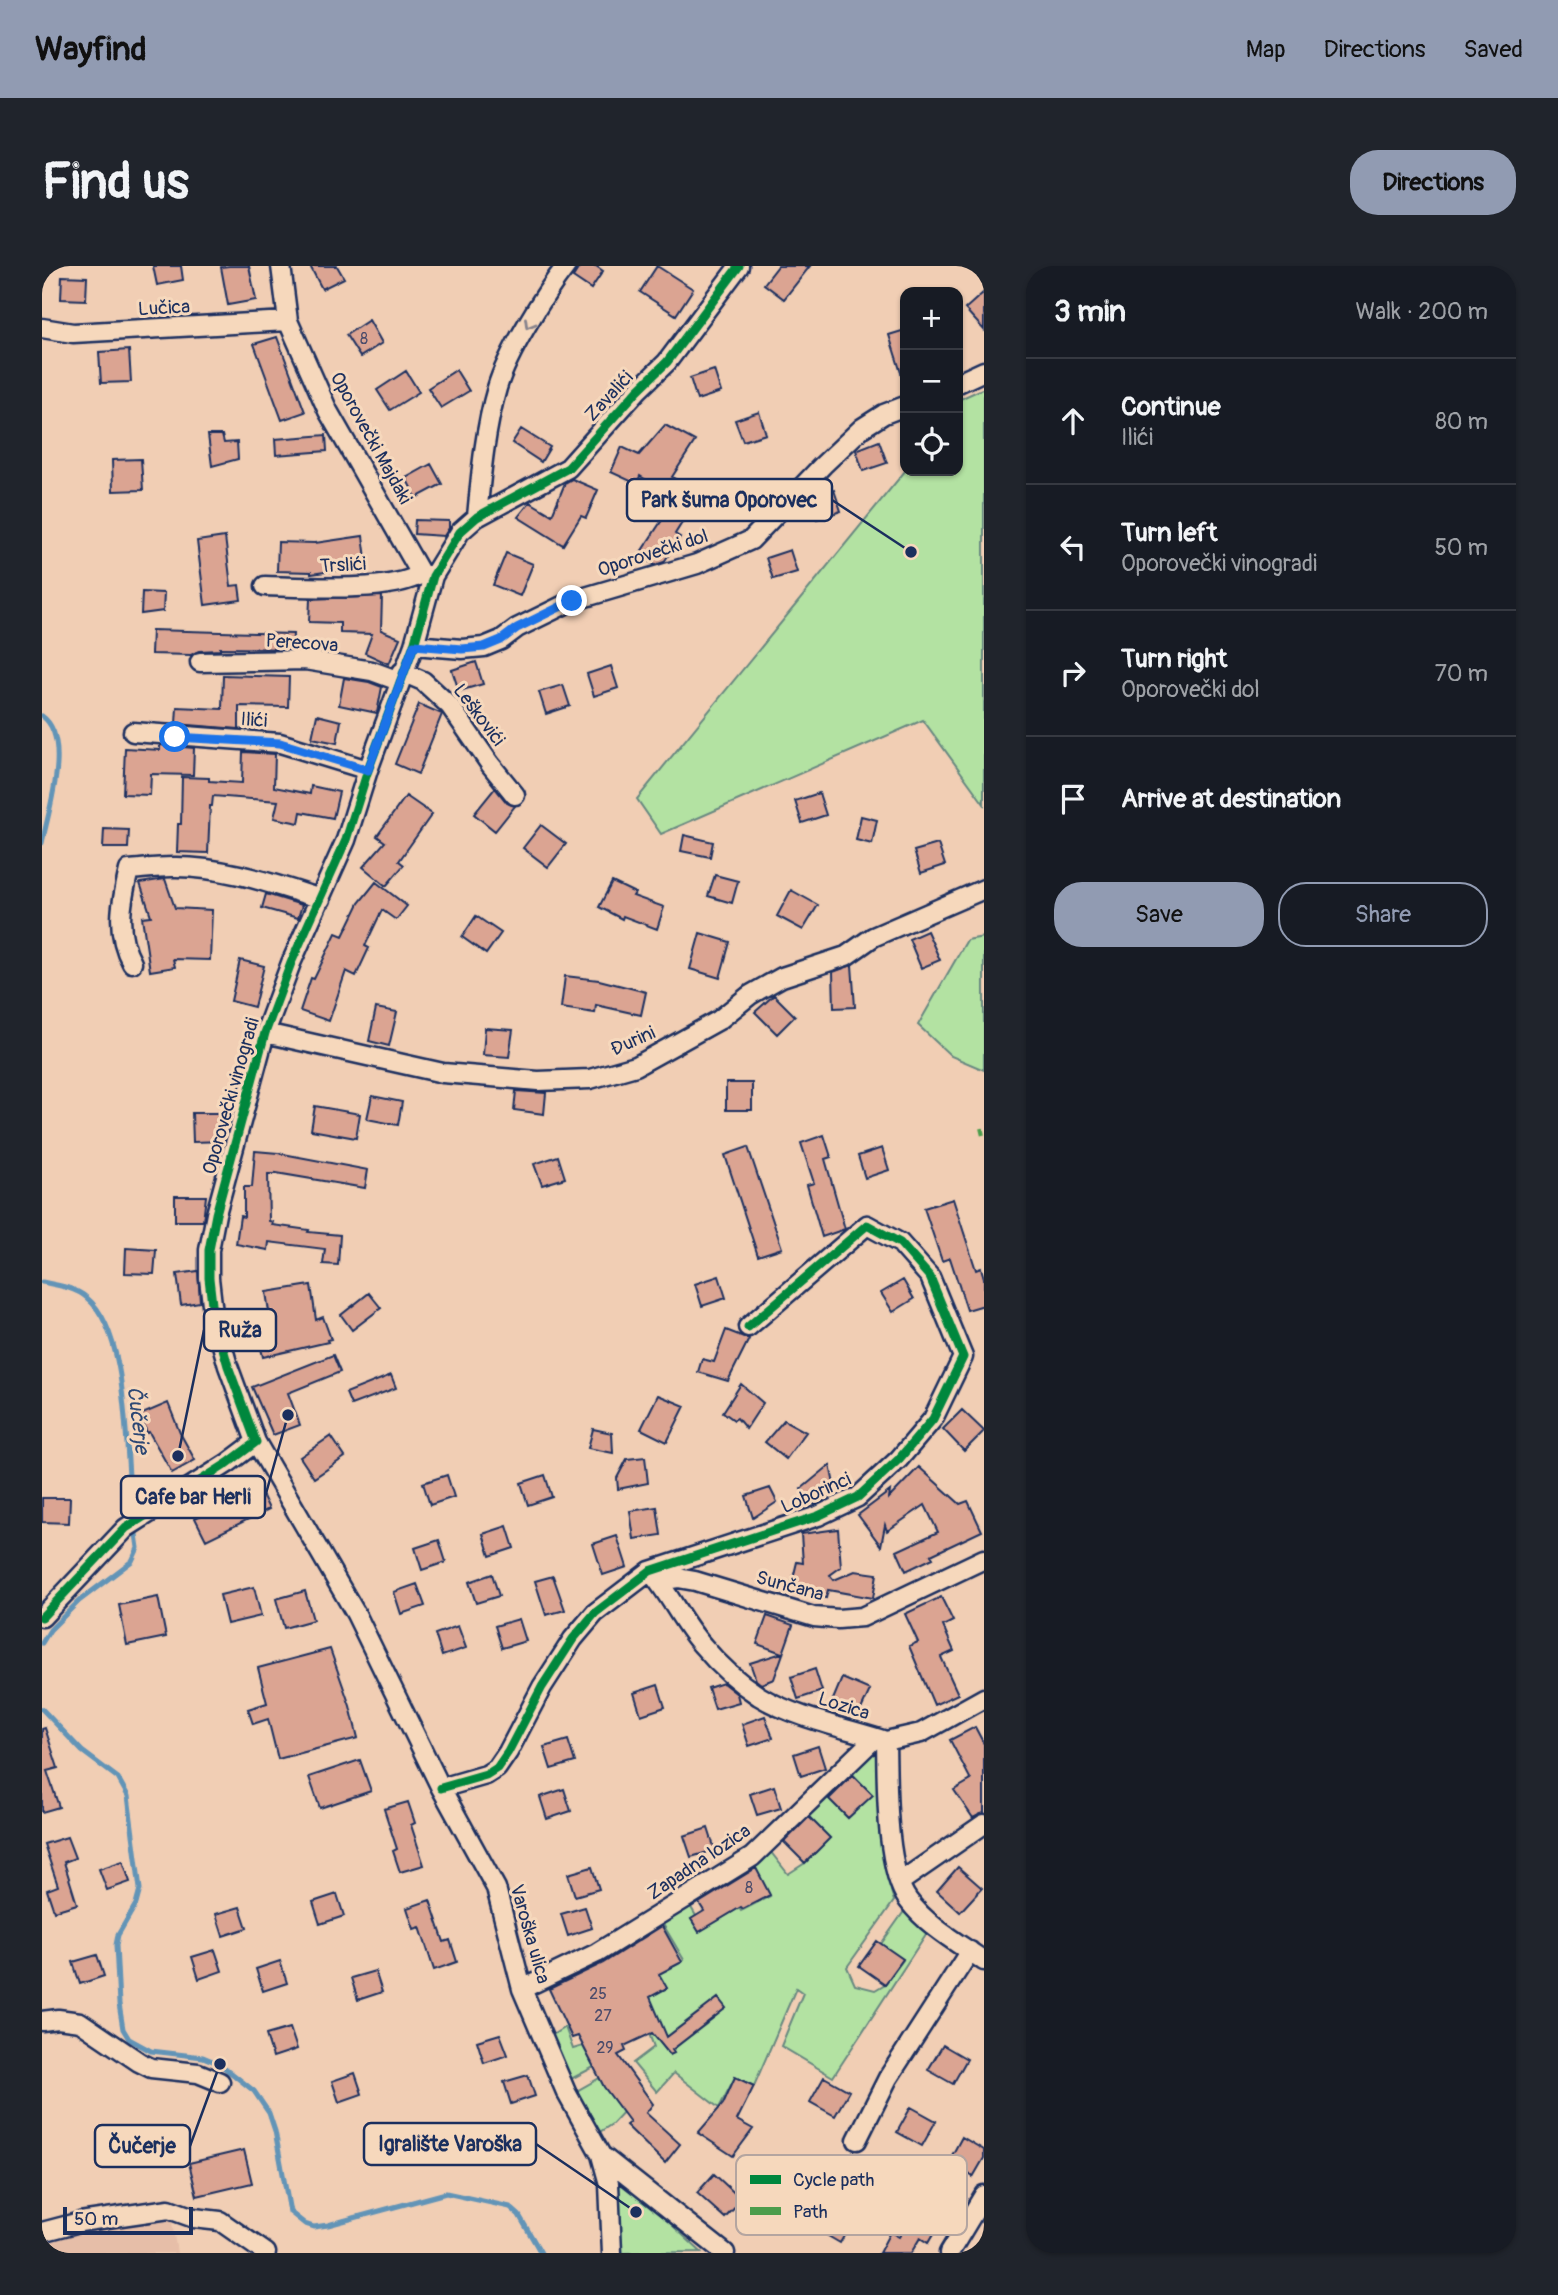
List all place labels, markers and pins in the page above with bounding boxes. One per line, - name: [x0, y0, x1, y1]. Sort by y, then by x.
- callout: Park šuma Oporovec: [627, 479, 832, 521]
- callout: Ruža: [204, 1309, 276, 1351]
- callout: Cafe bar Herli: [121, 1476, 265, 1518]
- callout: Igralište Varoška: [364, 2123, 536, 2165]
- callout: Čučerje: [95, 2125, 190, 2167]

